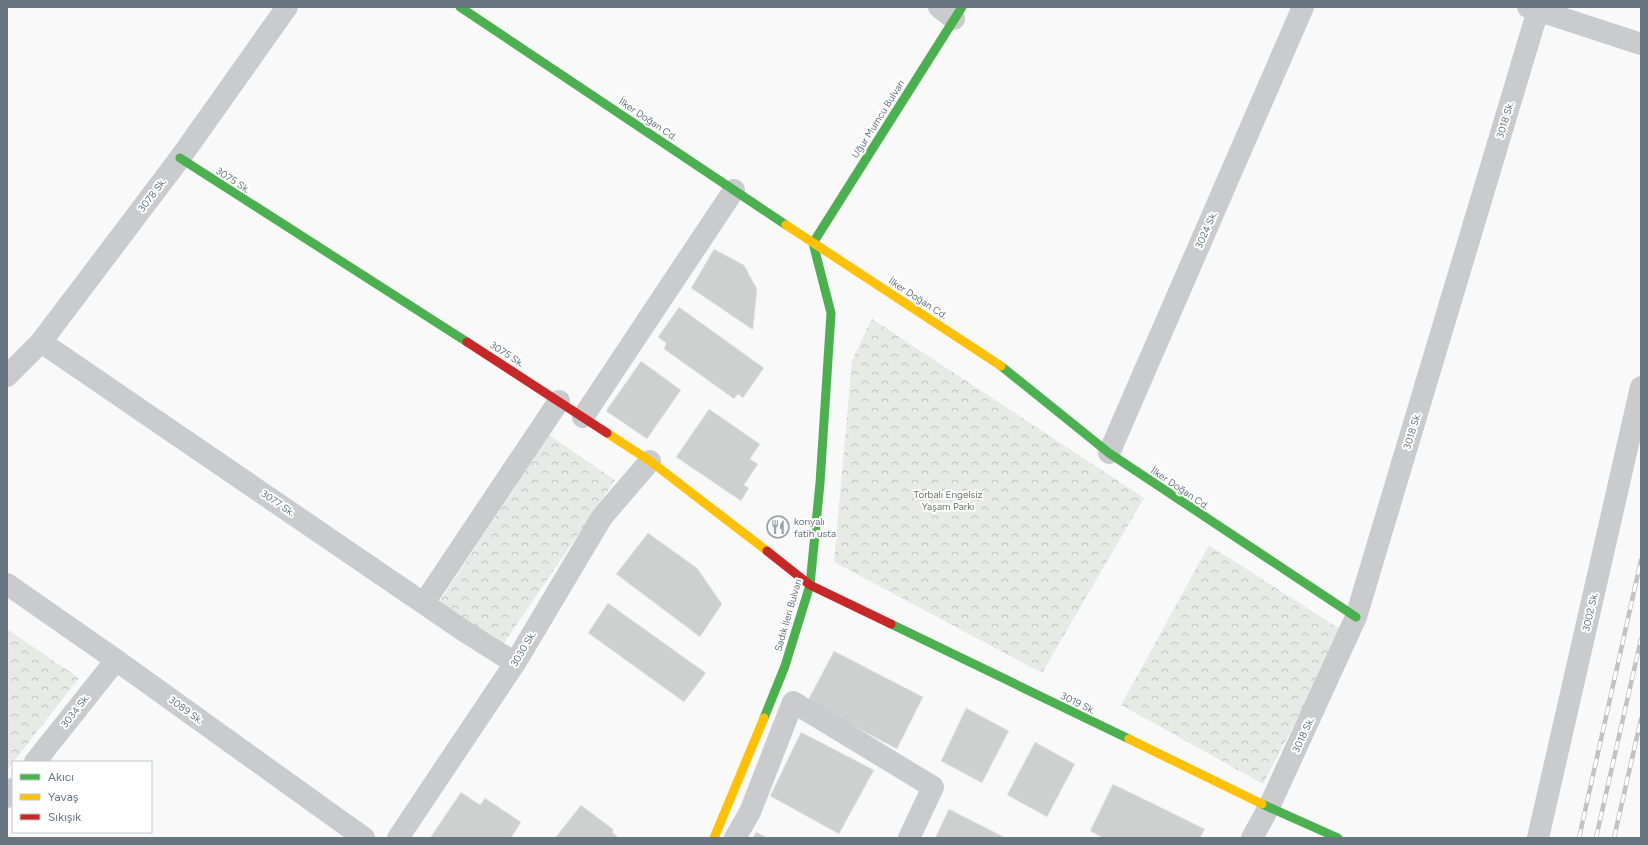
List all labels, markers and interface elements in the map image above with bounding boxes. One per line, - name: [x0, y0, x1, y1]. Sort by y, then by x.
- street label: Uğur Mumcu Bulvarı: [849, 77, 907, 161]
- street label: İlker Doğan Cd.: [616, 95, 680, 143]
- street label: 3018 Sk.: [1493, 100, 1517, 140]
- street label: 3075 Sk.: [213, 164, 253, 196]
- street label: 3078 Sk.: [135, 176, 169, 214]
- street label: 3024 Sk.: [1192, 209, 1220, 251]
- street label: İlker Doğan Cd.: [886, 274, 950, 322]
- street label: 3075 Sk.: [487, 338, 527, 370]
- street label: 3018 Sk.: [1400, 411, 1424, 451]
- street label: İlker Doğan Cd.: [1148, 464, 1212, 512]
- street label: 3077 Sk.: [259, 487, 297, 519]
- park label: Torbalı Engelsiz Yaşam Parkı: [914, 488, 983, 513]
- restaurant icon: konyalı fatih usta: [765, 514, 791, 540]
- place label: konyalı fatih usta: [794, 515, 836, 540]
- street label: Sadık İleri Bulvarı: [771, 577, 805, 653]
- street label: 3002 Sk.: [1579, 591, 1601, 633]
- street label: 3030 Sk.: [507, 629, 539, 669]
- street label: 3019 Sk.: [1058, 689, 1098, 717]
- street label: 3034 Sk.: [58, 692, 92, 730]
- street label: 3089 Sk.: [166, 693, 206, 727]
- street label: 3018 Sk.: [1289, 715, 1317, 755]
- legend: [12, 761, 152, 833]
- text: Akıcı: [48, 770, 74, 784]
- text: Yavaş: [48, 790, 79, 804]
- text: Sıkışık: [48, 810, 81, 824]

